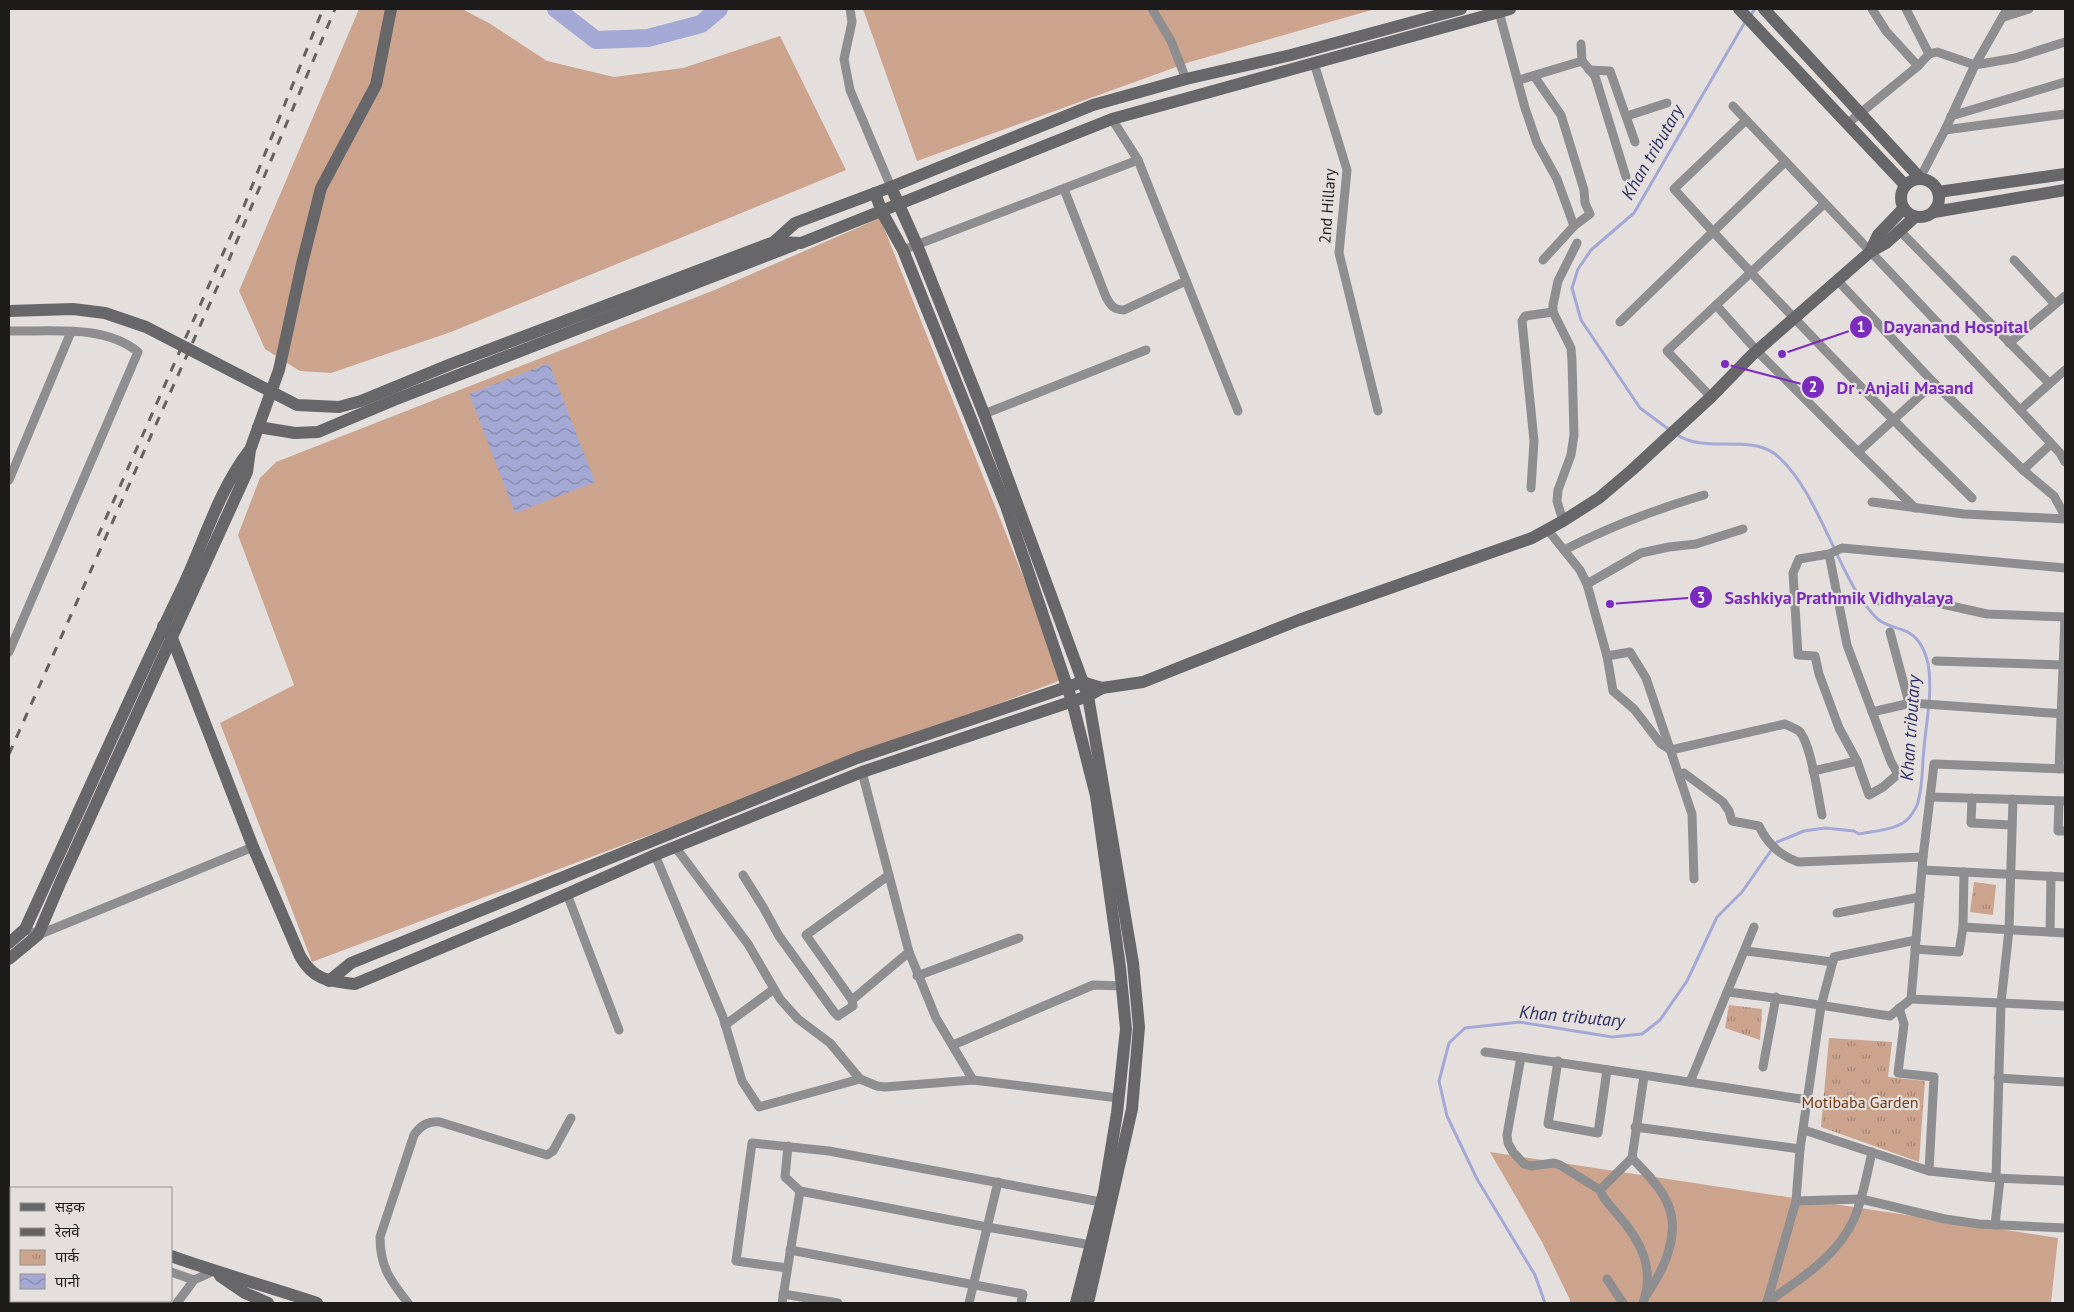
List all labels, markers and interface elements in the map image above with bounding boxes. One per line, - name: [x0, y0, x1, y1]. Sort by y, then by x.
- water label: Khan tributary: [1616, 99, 1689, 204]
- street label: 2nd Hillary: [1314, 167, 1340, 244]
- callout: Dayanand Hospital: [1849, 311, 2039, 344]
- text: Dayanand Hospital: [1884, 315, 2029, 338]
- text: 1: [1857, 317, 1865, 336]
- callout: Dr . Anjali Masand: [1800, 371, 1985, 404]
- text: Dr . Anjali Masand: [1837, 376, 1973, 399]
- text: 2: [1809, 377, 1817, 396]
- callout: Sashkiya Prathmik Vidhyalaya: [1689, 581, 1964, 614]
- text: Sashkiya Prathmik Vidhyalaya: [1725, 586, 1954, 609]
- text: 3: [1697, 588, 1705, 607]
- water label: Khan tributary: [1895, 673, 1925, 782]
- water label: Khan tributary: [1518, 1000, 1627, 1032]
- park label: Motibaba Garden: [1801, 1092, 1919, 1112]
- legend: [10, 1187, 172, 1302]
- text: सड़क: [55, 1197, 85, 1216]
- text: रेलवे: [54, 1222, 80, 1241]
- text: पार्क: [55, 1247, 79, 1266]
- text: पानी: [55, 1272, 81, 1291]

